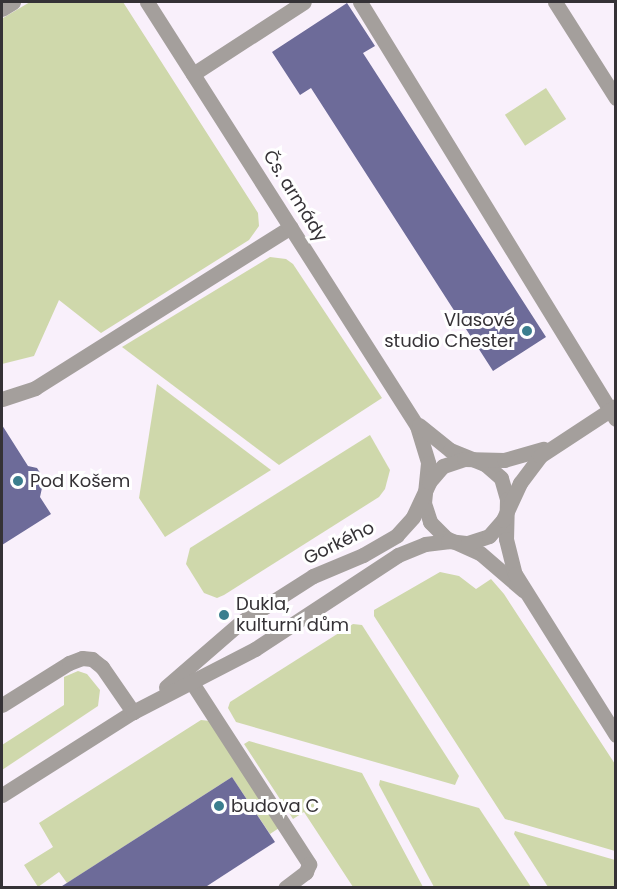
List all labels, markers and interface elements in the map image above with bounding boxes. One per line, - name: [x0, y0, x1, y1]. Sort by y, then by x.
- street label: Čs. armády: [258, 146, 332, 246]
- place label: Vlasové studio Chester: [384, 310, 515, 352]
- marker: Vlasové studio Chester: [520, 324, 534, 338]
- place label: Pod Košem: [30, 470, 130, 492]
- marker: Pod Košem: [11, 474, 25, 488]
- street label: Gorkého: [300, 517, 378, 569]
- place label: Dukla, kulturní dům: [236, 594, 349, 636]
- marker: Dukla, kulturní dům: [217, 608, 231, 622]
- place label: budova C: [231, 795, 319, 817]
- marker: budova C: [212, 799, 226, 813]

